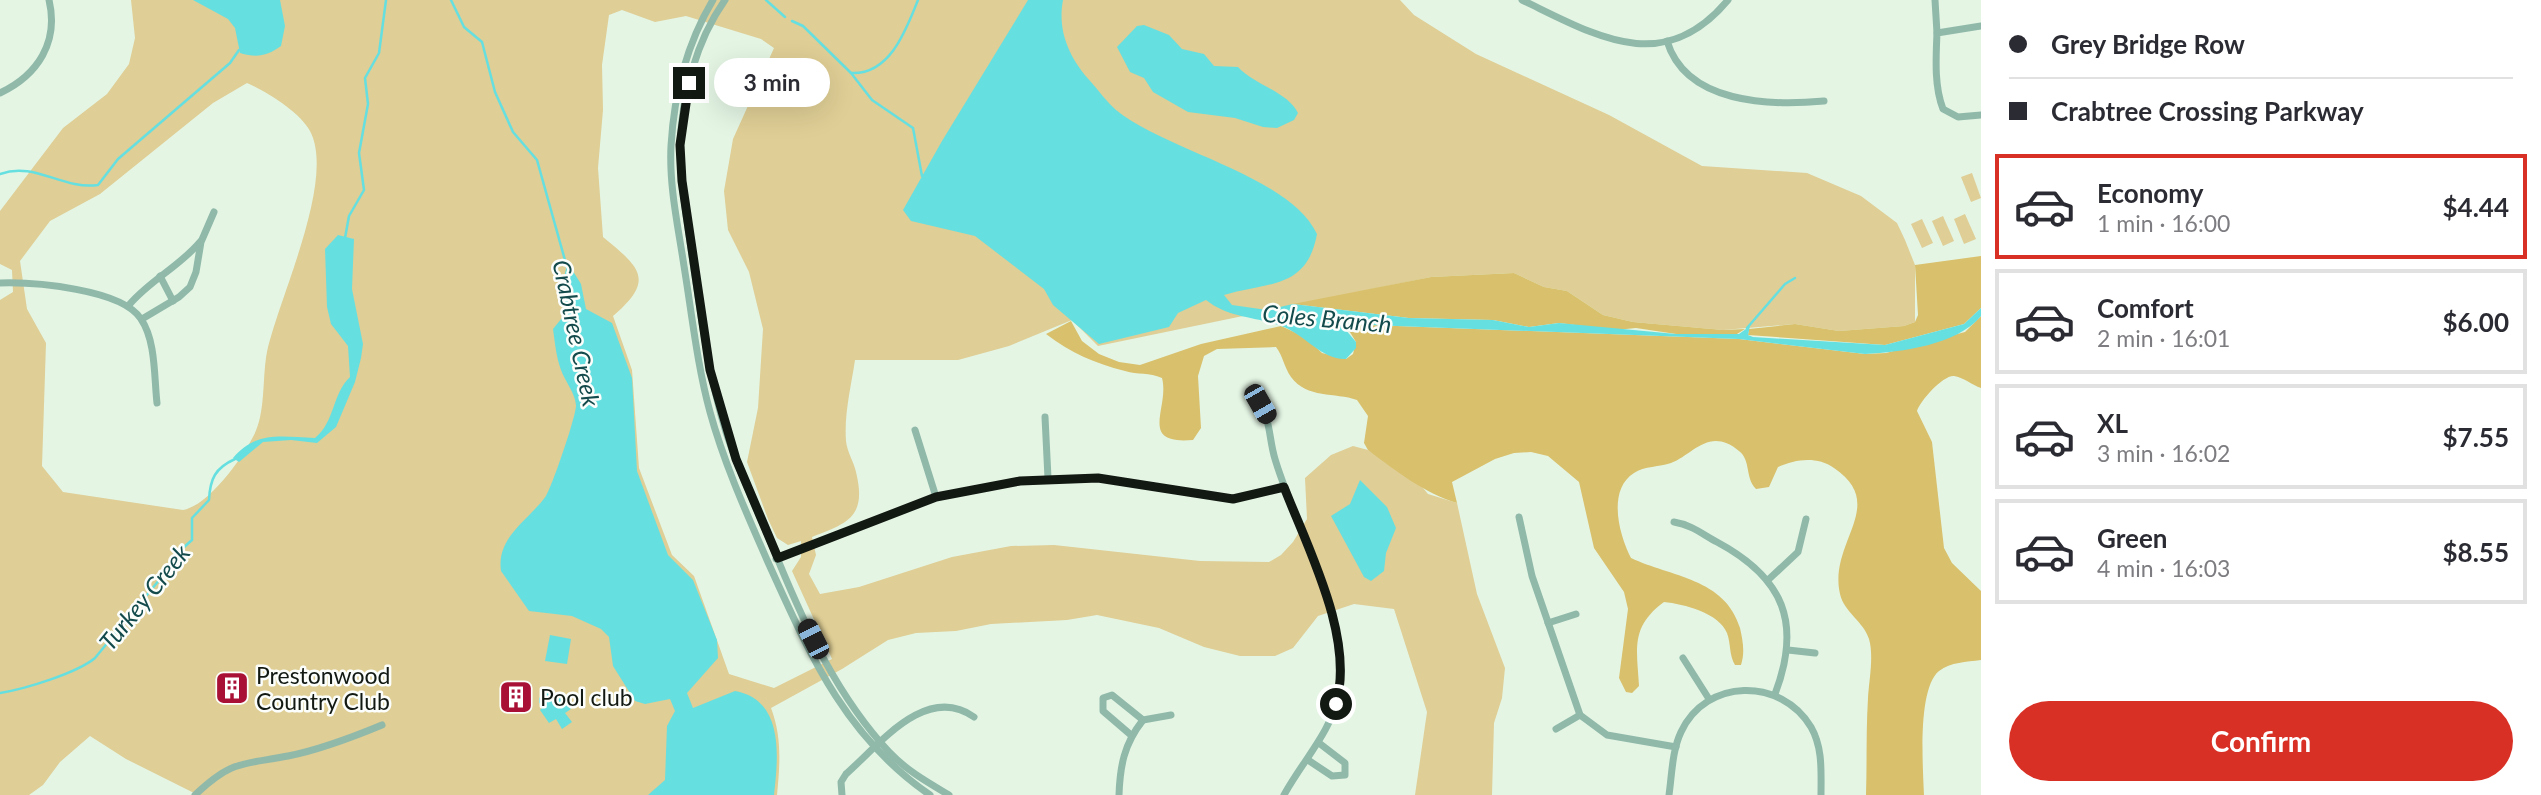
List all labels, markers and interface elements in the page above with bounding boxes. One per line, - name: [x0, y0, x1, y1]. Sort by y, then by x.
- text: Grey Bridge Row: [2051, 28, 2245, 60]
- callout: 3 min: [714, 58, 829, 108]
- route end: [673, 67, 705, 99]
- text: 3 min: [743, 68, 801, 96]
- text: Crabtree Crossing Parkway: [2051, 95, 2364, 127]
- icon: car: [2013, 175, 2076, 238]
- text: Economy: [2097, 177, 2203, 209]
- text: $4.44: [2443, 191, 2509, 223]
- text: 1 min · 16:00: [2097, 209, 2230, 237]
- water label: Crabtree Creek: [547, 257, 607, 409]
- icon: car: [2013, 290, 2076, 353]
- text: Comfort: [2097, 292, 2194, 324]
- water label: Coles Branch: [1261, 298, 1393, 338]
- text: $6.00: [2443, 306, 2509, 338]
- text: 2 min · 16:01: [2097, 324, 2230, 352]
- car: [1241, 381, 1280, 427]
- icon: car: [2013, 405, 2076, 468]
- text: XL: [2097, 407, 2128, 439]
- text: $7.55: [2443, 421, 2509, 453]
- text: 3 min · 16:02: [2097, 439, 2230, 467]
- icon: car: [2013, 520, 2076, 583]
- text: Green: [2097, 522, 2167, 554]
- text: $8.55: [2443, 536, 2509, 568]
- water label: Turkey Creek: [93, 538, 196, 656]
- text: 4 min · 16:03: [2097, 554, 2230, 582]
- car: [795, 616, 832, 662]
- place label: Prestonwood Country Club: [256, 661, 390, 715]
- building icon: Prestonwood Country Club: [213, 669, 251, 707]
- building icon: Pool club: [497, 678, 535, 716]
- place label: Pool club: [540, 683, 633, 711]
- route start: [1320, 688, 1352, 720]
- button: Confirm: [2009, 701, 2513, 781]

